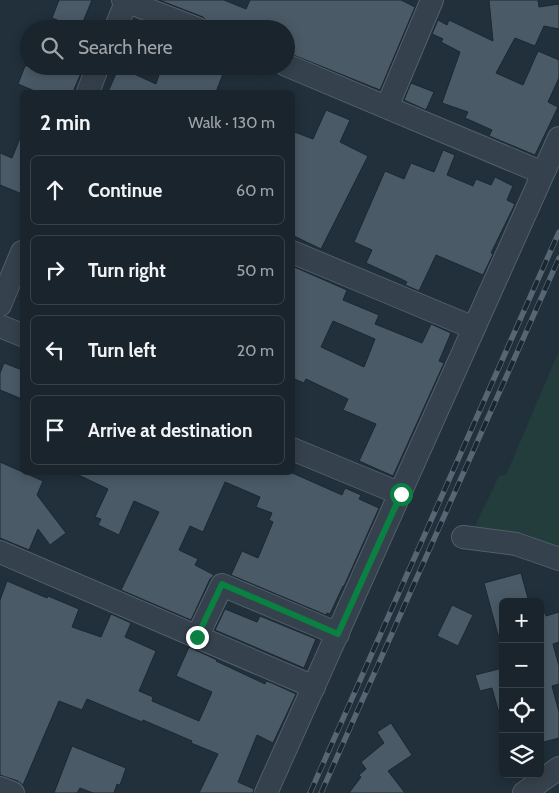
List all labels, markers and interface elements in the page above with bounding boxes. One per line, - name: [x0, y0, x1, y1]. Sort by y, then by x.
- search box: [20, 20, 295, 75]
- icon: search: [38, 34, 66, 62]
- text: Search here: [78, 36, 172, 59]
- text: 2 min: [40, 110, 91, 135]
- text: Walk · 130 m: [188, 113, 275, 132]
- icon: ahead: [41, 176, 69, 204]
- text: Continue: [88, 179, 162, 202]
- text: 60 m: [236, 181, 274, 200]
- icon: right: [41, 256, 69, 284]
- text: Turn right: [88, 259, 166, 282]
- text: 50 m: [237, 261, 274, 280]
- icon: left: [41, 336, 69, 364]
- text: Turn left: [88, 339, 156, 362]
- text: 20 m: [237, 341, 274, 360]
- icon: arrive: [41, 416, 69, 444]
- text: Arrive at destination: [88, 419, 252, 442]
- route start: [390, 483, 413, 506]
- map controls: [499, 598, 544, 778]
- button: +: [499, 598, 544, 643]
- route end: [186, 626, 209, 649]
- button: −: [499, 643, 544, 688]
- button: locate: [499, 688, 544, 733]
- button: layers: [499, 733, 544, 778]

